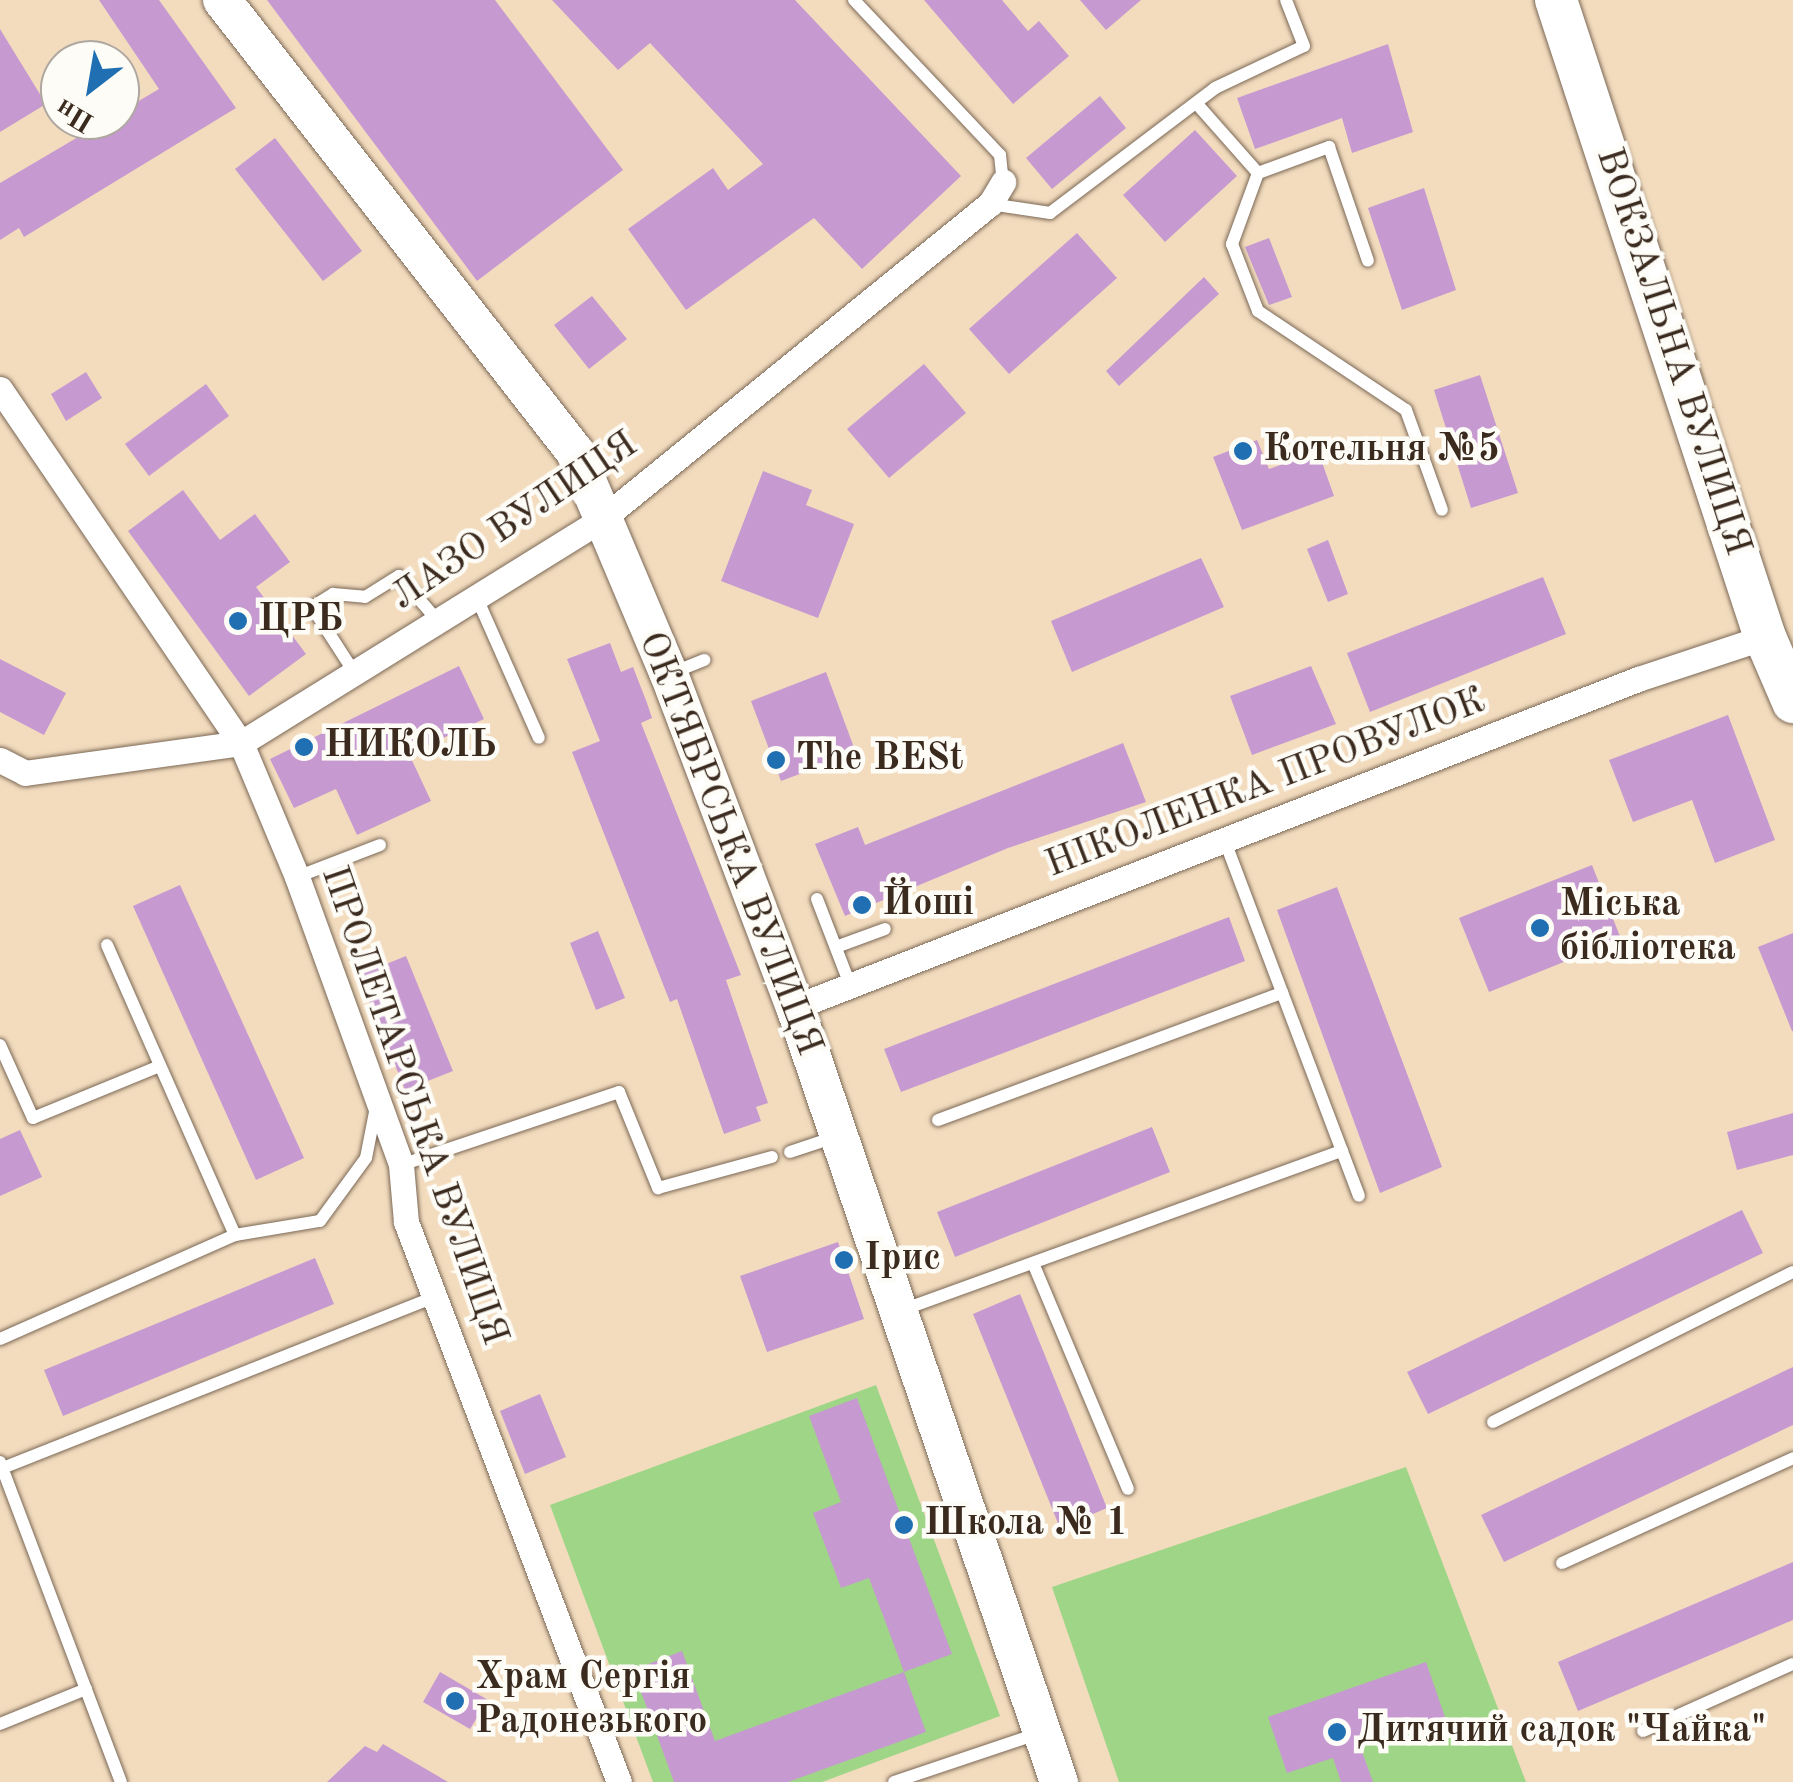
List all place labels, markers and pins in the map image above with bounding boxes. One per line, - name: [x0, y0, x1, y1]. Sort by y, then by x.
- place label: Котельня №5: [1263, 428, 1500, 474]
- marker: Котельня №5: [1232, 440, 1254, 462]
- place label: ЦРБ: [258, 598, 343, 644]
- marker: ЦРБ: [227, 610, 249, 632]
- place label: НИКОЛЬ: [324, 724, 496, 770]
- marker: НИКОЛЬ: [293, 736, 315, 758]
- place label: The BESt: [796, 737, 964, 783]
- marker: The BESt: [765, 749, 787, 771]
- place label: Йоші: [882, 882, 974, 928]
- place label: Міська бібліотека: [1560, 883, 1736, 972]
- marker: Йоші: [851, 894, 873, 916]
- marker: Міська бібліотека: [1529, 917, 1551, 939]
- place label: Ірис: [864, 1237, 941, 1283]
- marker: Ірис: [833, 1249, 855, 1271]
- place label: Школа № 1: [924, 1502, 1128, 1548]
- marker: Школа № 1: [893, 1514, 915, 1536]
- place label: Храм Сергія Радонезького: [475, 1656, 707, 1746]
- marker: Храм Сергія Радонезького: [444, 1690, 466, 1712]
- place label: Дитячий садок "Чайка": [1357, 1709, 1766, 1755]
- marker: Дитячий садок "Чайка": [1326, 1721, 1348, 1743]

